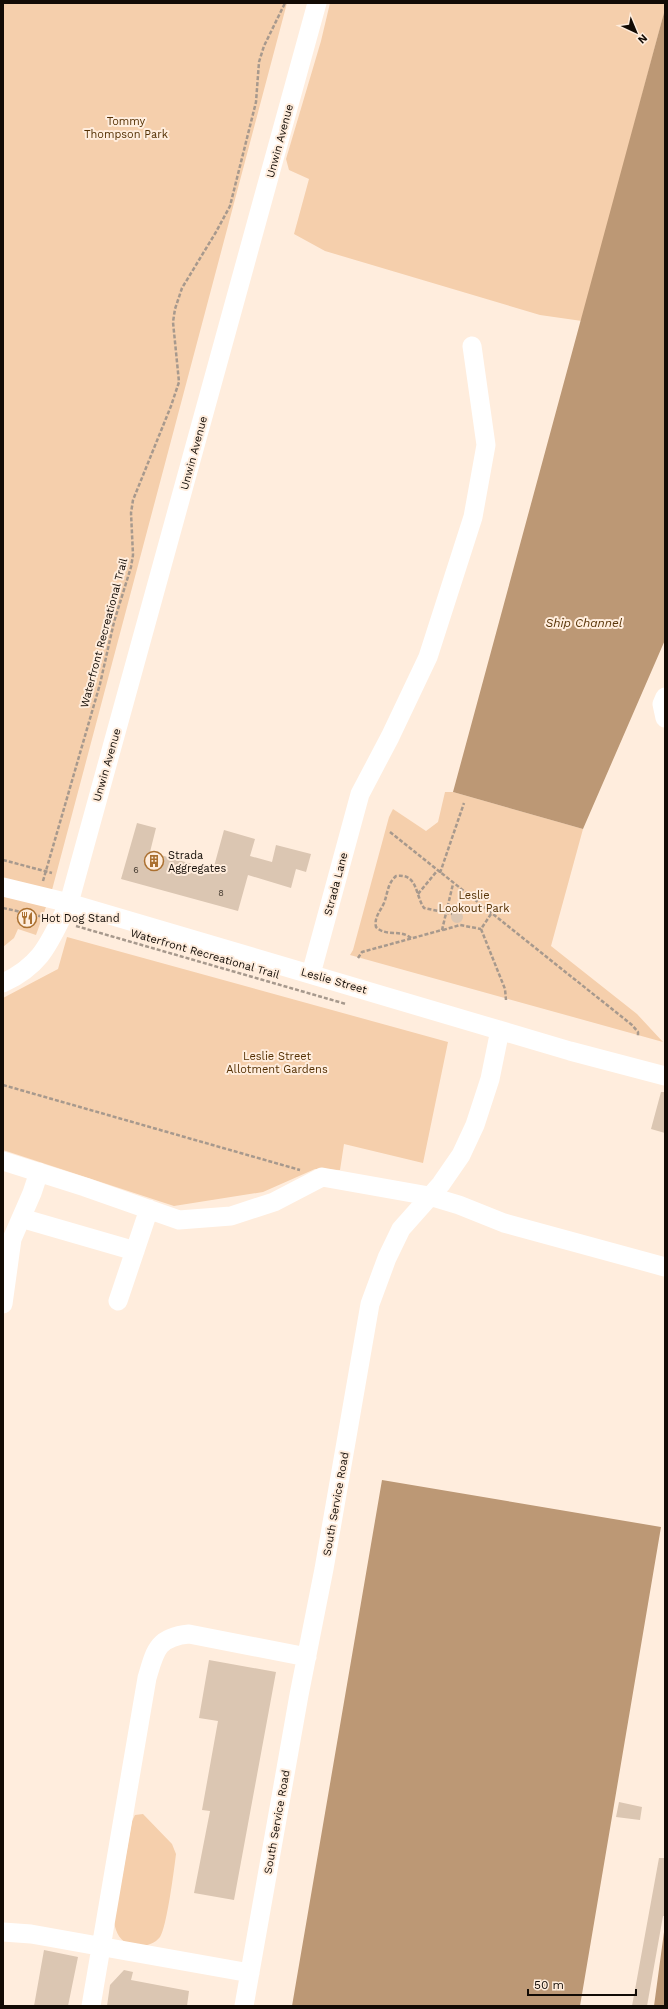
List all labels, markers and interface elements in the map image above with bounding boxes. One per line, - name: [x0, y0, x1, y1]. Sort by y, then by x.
- north arrow: [616, 12, 656, 52]
- text: N: [635, 31, 650, 46]
- street label: Unwin Avenue: [264, 103, 296, 179]
- park label: Tommy Thompson Park: [84, 115, 168, 141]
- street label: Unwin Avenue: [178, 415, 210, 491]
- street label: Waterfront Recreational Trail: [78, 556, 130, 709]
- water label: Ship Channel: [546, 616, 623, 630]
- street label: Unwin Avenue: [90, 727, 124, 803]
- place label: Strada Aggregates: [168, 849, 226, 875]
- building icon: Strada Aggregates: [143, 850, 165, 872]
- street label: Strada Lane: [321, 851, 351, 917]
- house number: 6: [133, 865, 139, 875]
- house number: 8: [218, 888, 224, 898]
- park label: Leslie Lookout Park: [438, 889, 510, 915]
- restaurant icon: Hot Dog Stand: [16, 907, 38, 929]
- place label: Hot Dog Stand: [41, 912, 120, 925]
- street label: Waterfront Recreational Trail: [129, 926, 282, 982]
- street label: Leslie Street: [299, 965, 369, 997]
- park label: Leslie Street Allotment Gardens: [226, 1050, 328, 1076]
- street label: South Service Road: [320, 1451, 352, 1557]
- street label: South Service Road: [261, 1769, 293, 1875]
- scale bar: [528, 1971, 636, 1997]
- text: 50 m: [534, 1978, 564, 1992]

